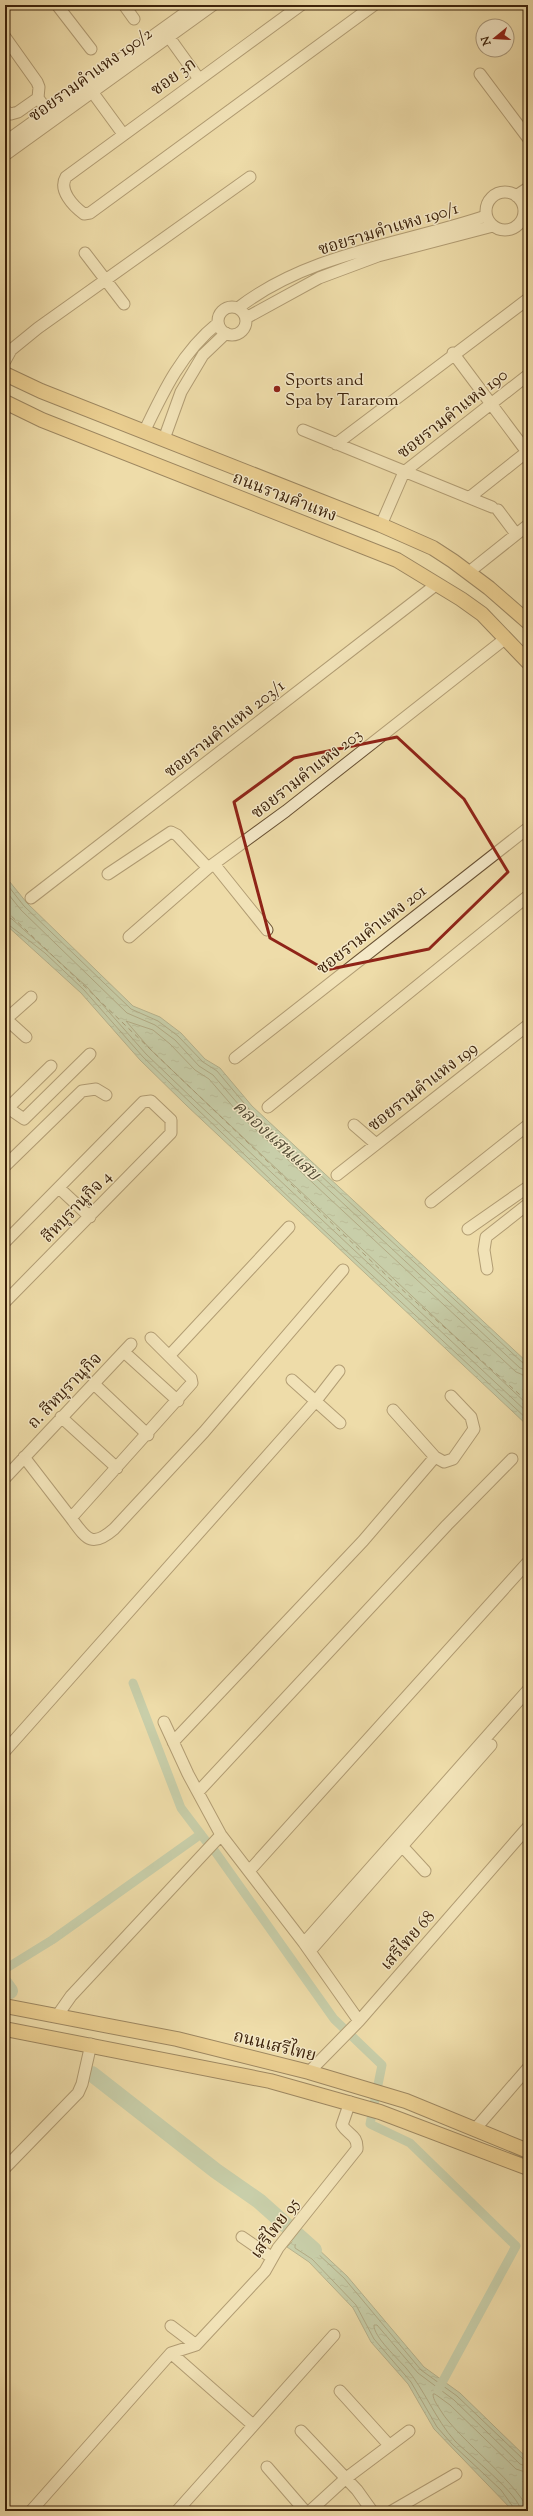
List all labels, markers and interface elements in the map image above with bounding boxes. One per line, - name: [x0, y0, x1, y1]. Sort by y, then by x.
- north arrow: [475, 18, 515, 58]
- street label: ซอยรามคำแหง 190/2: [24, 23, 158, 129]
- text: N: [477, 34, 496, 48]
- street label: ซอย 3ก: [146, 53, 202, 102]
- street label: ซอยรามคำแหง 190/1: [316, 197, 462, 263]
- street label: ซอยรามคำแหง 190: [393, 364, 513, 465]
- place label: Sports and Spa by Tararom: [285, 369, 399, 413]
- marker: Sports and Spa by Tararom: [272, 384, 282, 394]
- street label: ถนนรามคำแหง: [229, 467, 340, 529]
- street label: ซอยรามคำแหง 203/1: [160, 675, 291, 784]
- street label: ซอยรามคำแหง 203: [247, 723, 368, 826]
- street label: ซอยรามคำแหง 201: [312, 880, 433, 981]
- street label: ซอยรามคำแหง 199: [363, 1037, 483, 1138]
- water label: คลองแสนแสบ: [226, 1095, 327, 1189]
- street label: สีหบุรานุกิจ 4: [37, 1166, 118, 1249]
- street label: ถ. สีหบุรานุกิจ: [23, 1348, 108, 1435]
- street label: เสรีไทย 68: [374, 1905, 441, 1976]
- street label: ถนนเสรีไทย: [231, 2023, 319, 2069]
- street label: เสรีไทย 95: [244, 2193, 306, 2264]

